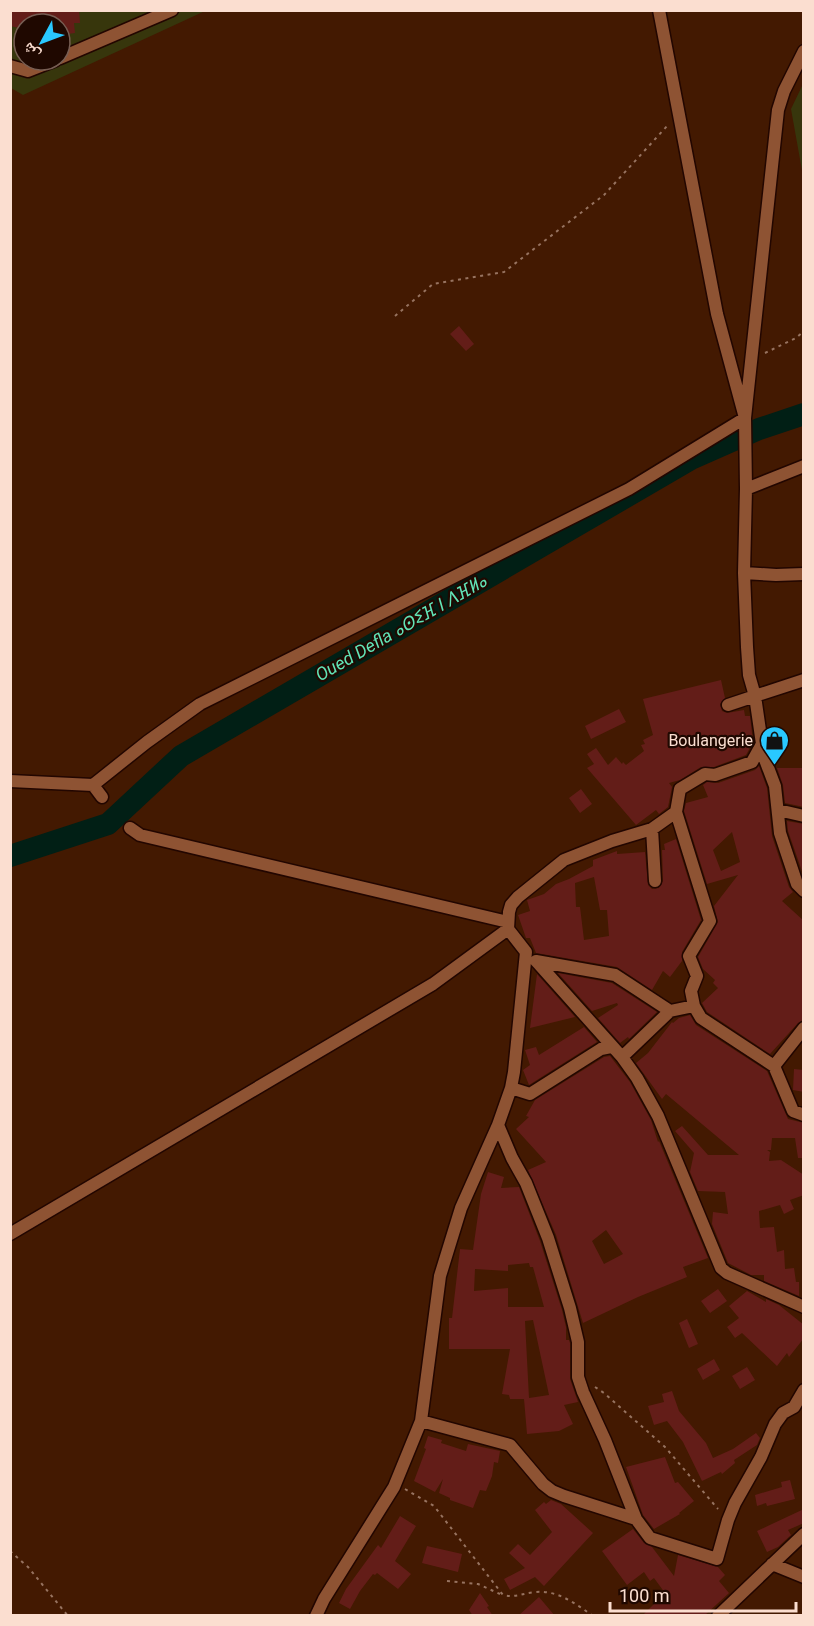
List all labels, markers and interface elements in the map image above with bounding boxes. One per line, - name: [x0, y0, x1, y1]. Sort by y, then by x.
- north arrow: [12, 12, 72, 72]
- text: ش: [18, 39, 44, 64]
- water label: Oued Defla ⴰⵙⵉⴼ ⵏ ⴷⴼⵍⴰ: [311, 569, 491, 685]
- shop icon: Boulangerie: [758, 724, 790, 766]
- place label: Boulangerie: [668, 731, 753, 750]
- scale bar: [610, 1575, 796, 1613]
- text: 100 m: [619, 1585, 670, 1606]

